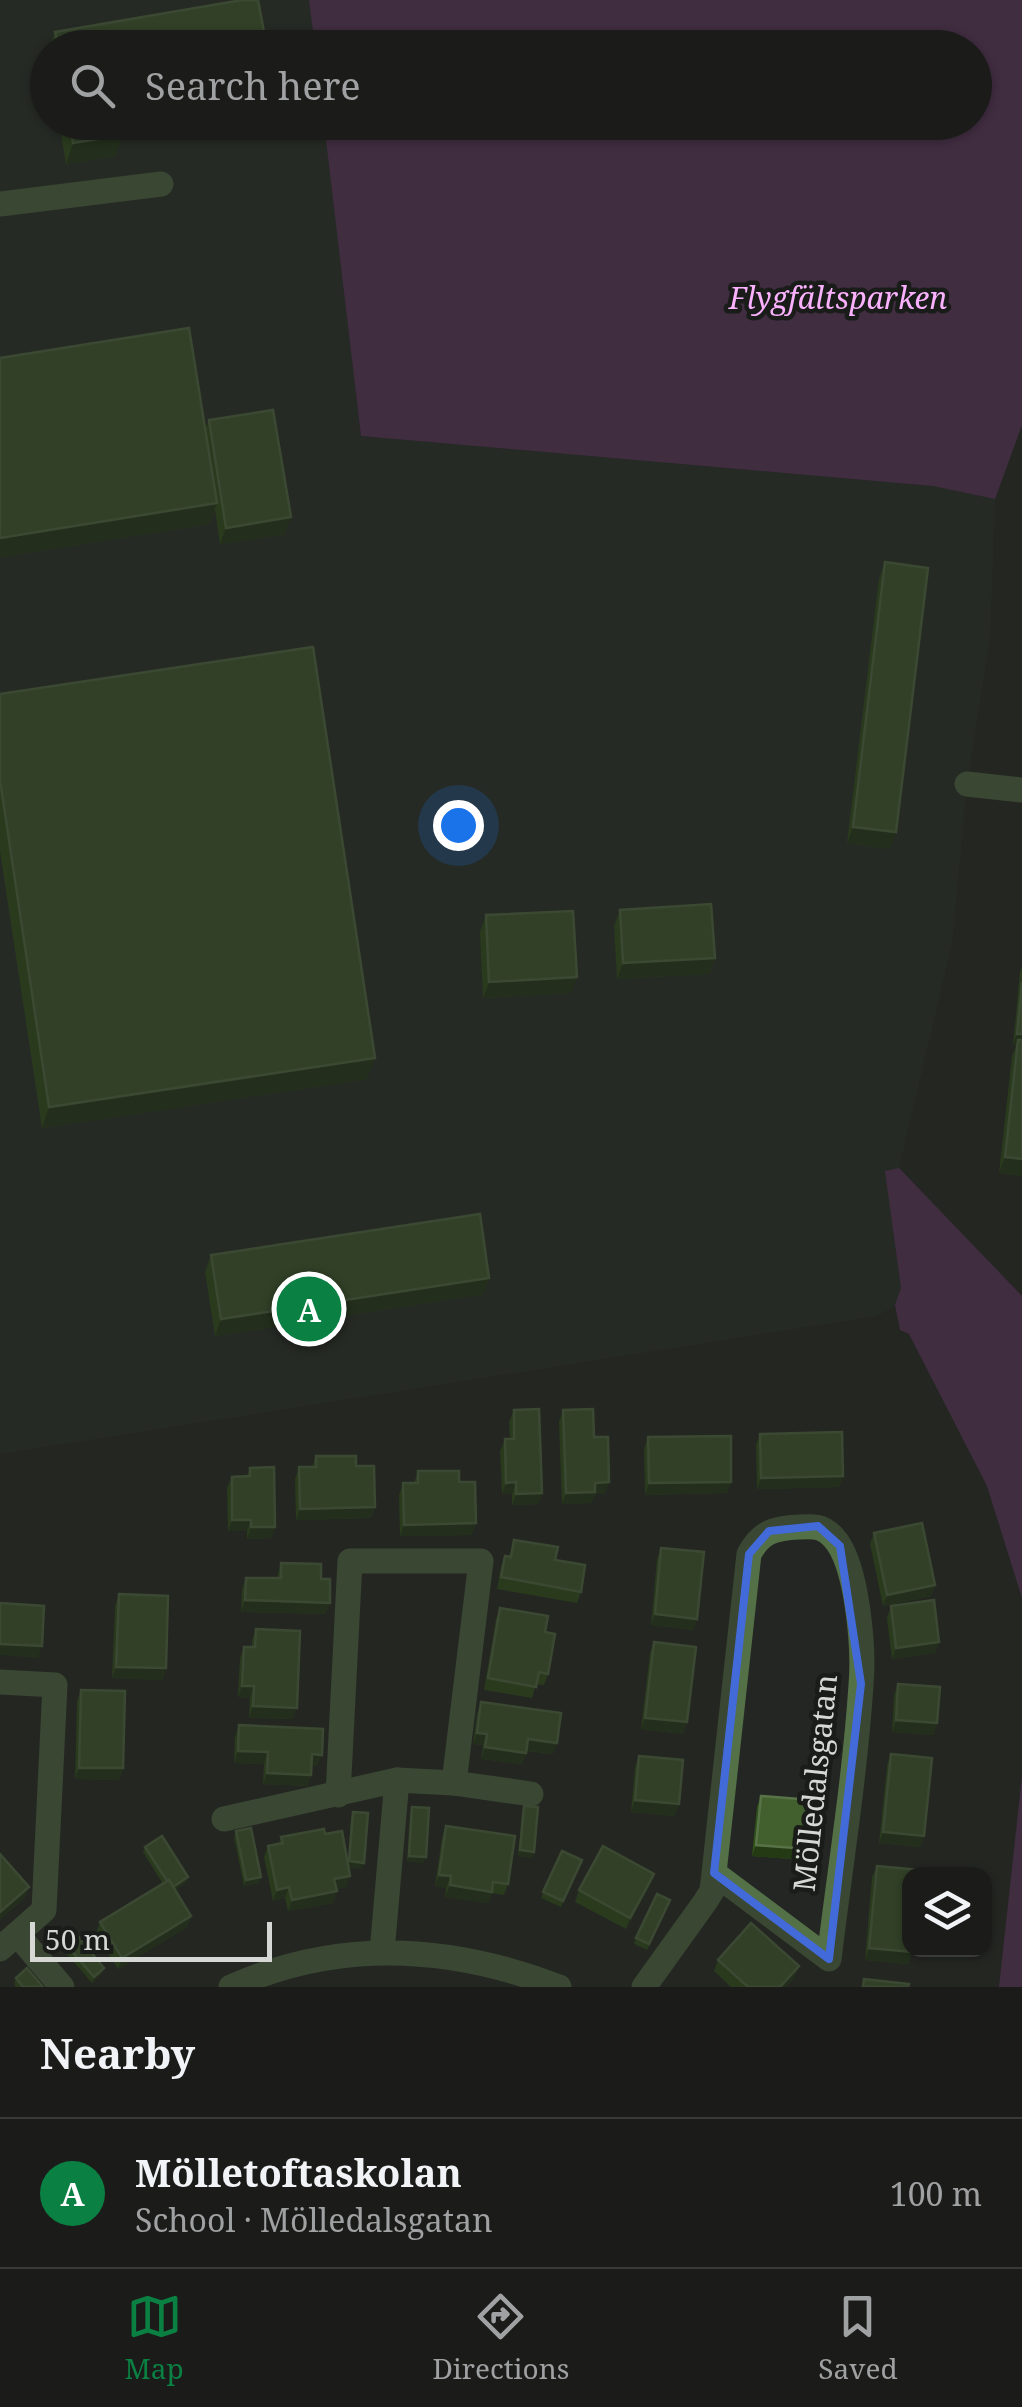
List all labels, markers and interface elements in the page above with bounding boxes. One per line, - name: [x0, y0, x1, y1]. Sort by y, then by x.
- search box: [30, 30, 992, 140]
- icon: search: [65, 58, 120, 113]
- text: Search here: [145, 59, 361, 111]
- park label: Flygfältsparken: [728, 277, 947, 318]
- your location: [433, 800, 484, 851]
- pin: A: [276, 1272, 342, 1346]
- street label: Mölledalsgatan: [783, 1672, 846, 1893]
- map controls: [902, 1867, 992, 1957]
- button: layers: [902, 1867, 992, 1957]
- scale bar: [30, 1917, 272, 1962]
- text: 50 m: [45, 1920, 110, 1958]
- text: Nearby: [40, 2024, 195, 2081]
- text: Mölletoftaskolan: [135, 2146, 462, 2198]
- text: A: [60, 2172, 85, 2215]
- text: 100 m: [890, 2172, 982, 2215]
- text: School · Mölledalsgatan: [135, 2198, 493, 2241]
- tab: Map: [124, 2289, 184, 2387]
- tab: Directions: [432, 2289, 569, 2387]
- tab: Saved: [818, 2289, 898, 2387]

